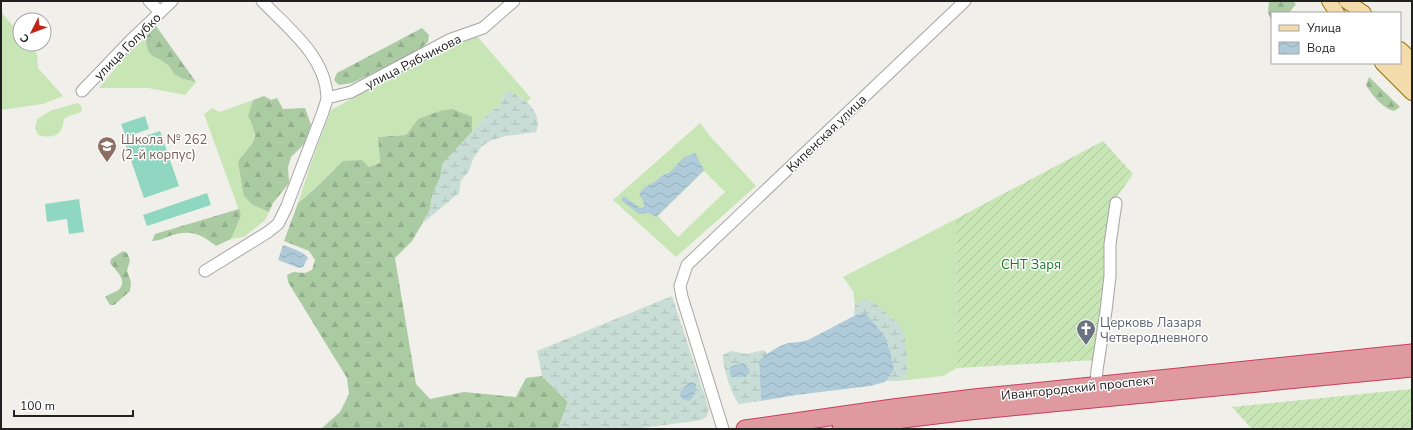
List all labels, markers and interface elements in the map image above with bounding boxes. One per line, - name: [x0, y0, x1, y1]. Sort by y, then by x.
- street label: улица Голубко: [90, 9, 165, 84]
- north arrow: [12, 12, 52, 52]
- legend: [1271, 12, 1401, 64]
- text: Улица: [1306, 20, 1341, 36]
- text: С: [17, 30, 33, 46]
- street label: улица Рябчикова: [362, 30, 464, 94]
- text: Вода: [1307, 40, 1335, 56]
- street label: Кипенская улица: [783, 91, 871, 177]
- place label: Школа № 262 (2-й корпус): [121, 131, 207, 164]
- school or university icon: Школа № 262 (2-й корпус): [96, 135, 118, 163]
- park label: СНТ Заря: [1001, 256, 1061, 274]
- place label: Церковь Лазаря Четверодневного: [1100, 314, 1208, 347]
- church icon: Церковь Лазаря Четверодневного: [1075, 318, 1097, 346]
- street label: Ивангородский проспект: [1000, 371, 1156, 405]
- scale bar: [14, 392, 133, 418]
- text: 100 m: [20, 398, 55, 414]

